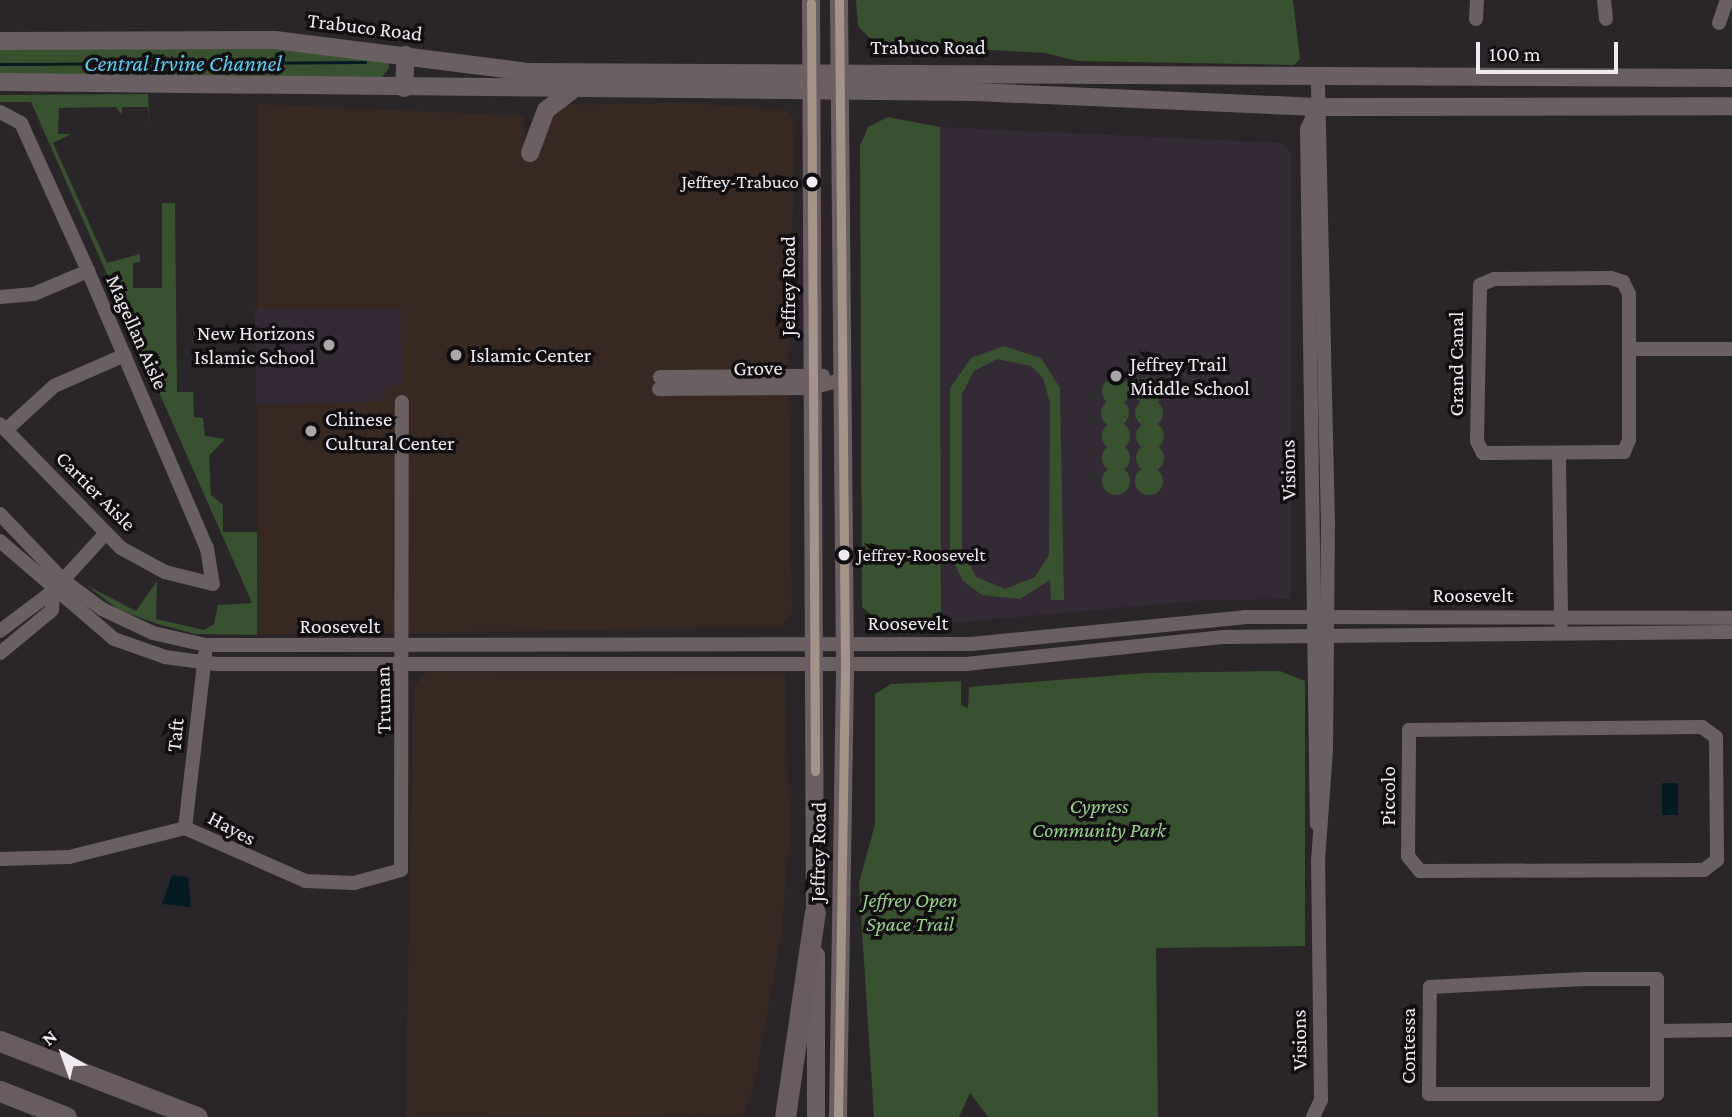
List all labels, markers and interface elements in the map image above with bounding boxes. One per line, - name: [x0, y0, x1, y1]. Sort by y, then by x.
- street label: Trabuco Road: [306, 7, 424, 47]
- scale bar: [1480, 28, 1622, 72]
- street label: Trabuco Road: [870, 34, 986, 60]
- text: 100 m: [1489, 42, 1541, 66]
- water label: Central Irvine Channel: [84, 49, 282, 77]
- place label: Jeffrey-Trabuco: [681, 171, 799, 193]
- marker: Jeffrey-Trabuco: [805, 175, 819, 189]
- street label: Jeffrey Road: [775, 236, 801, 336]
- street label: Magellan Aisle: [101, 271, 173, 393]
- street label: Grand Canal: [1443, 312, 1469, 416]
- place label: New Horizons Islamic School: [194, 320, 315, 370]
- marker: New Horizons Islamic School: [321, 337, 337, 353]
- place label: Islamic Center: [470, 342, 591, 368]
- marker: Islamic Center: [448, 347, 464, 363]
- place label: Jeffrey Trail Middle School: [1130, 351, 1250, 401]
- street label: Grove: [733, 355, 783, 381]
- marker: Jeffrey Trail Middle School: [1108, 368, 1124, 384]
- place label: Chinese Cultural Center: [325, 406, 455, 456]
- marker: Chinese Cultural Center: [303, 423, 319, 439]
- street label: Visions: [1275, 439, 1301, 501]
- street label: Cartier Aisle: [51, 446, 141, 536]
- place label: Jeffrey-Roosevelt: [857, 544, 986, 566]
- marker: Jeffrey-Roosevelt: [837, 548, 851, 562]
- street label: Roosevelt: [1433, 582, 1513, 608]
- street label: Roosevelt: [868, 610, 948, 636]
- street label: Roosevelt: [300, 613, 380, 639]
- street label: Truman: [370, 666, 396, 734]
- street label: Taft: [161, 717, 189, 753]
- street label: Piccolo: [1375, 766, 1401, 826]
- park label: Cypress Community Park: [1032, 793, 1166, 843]
- street label: Jeffrey Road: [805, 802, 831, 902]
- street label: Hayes: [204, 805, 260, 851]
- park label: Jeffrey Open Space Trail: [862, 887, 958, 937]
- street label: Contessa: [1395, 1008, 1421, 1084]
- street label: Visions: [1286, 1009, 1312, 1071]
- north arrow: [28, 1019, 98, 1089]
- text: N: [37, 1025, 61, 1050]

